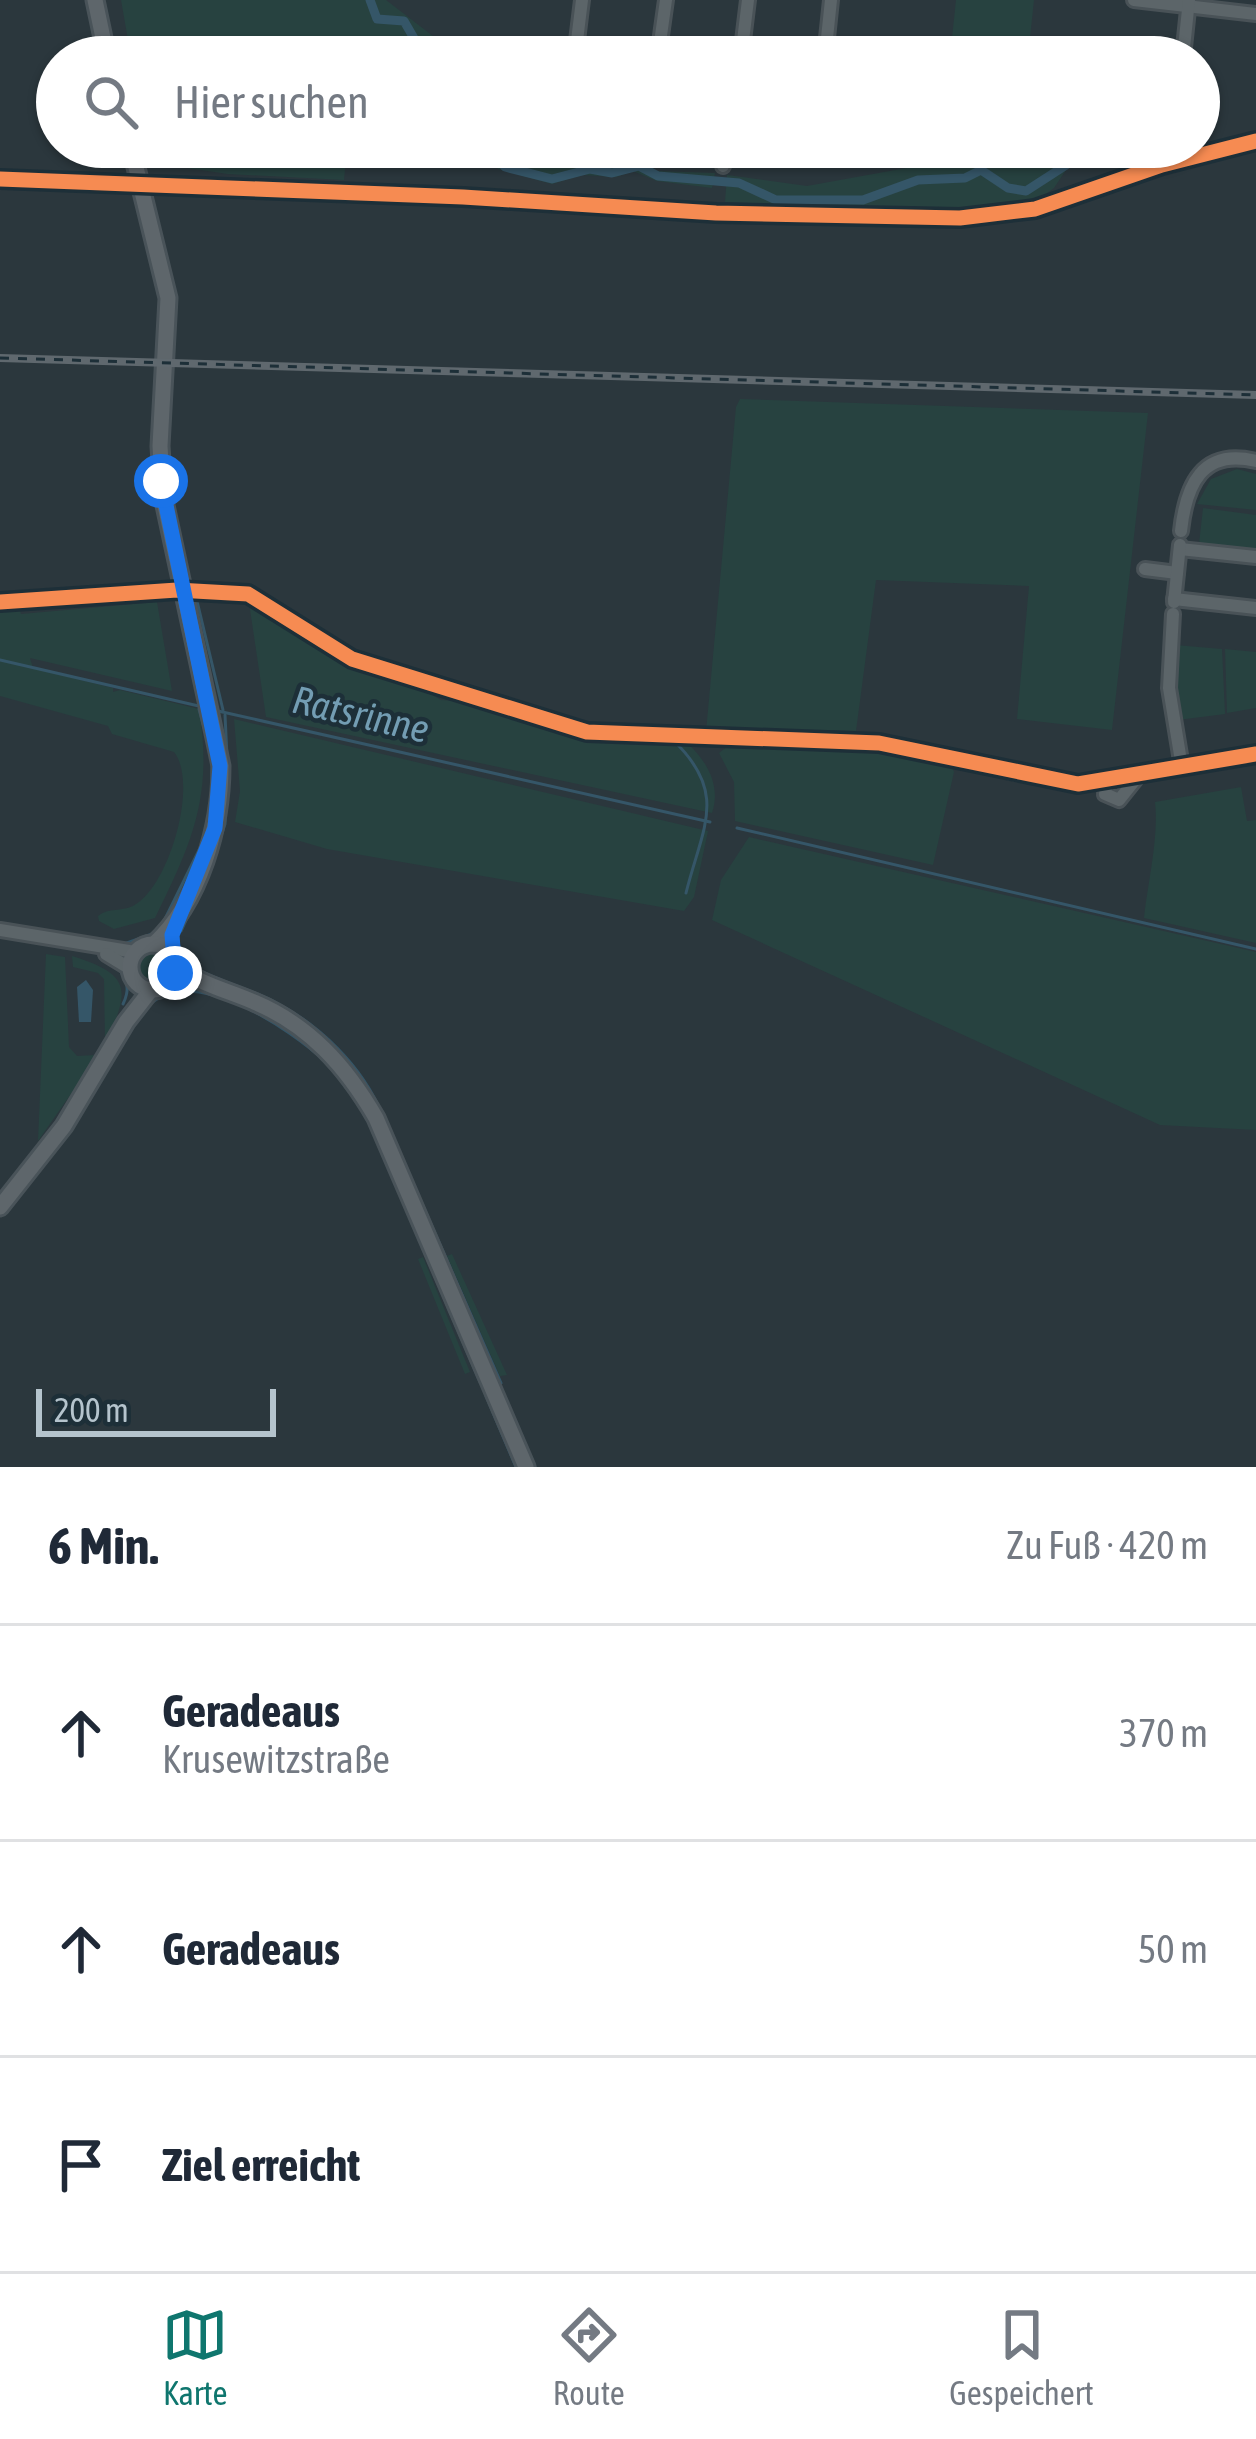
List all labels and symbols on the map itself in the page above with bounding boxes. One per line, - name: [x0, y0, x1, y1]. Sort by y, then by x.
- route start: [134, 454, 188, 508]
- water label: Ratsrinne: [288, 677, 434, 751]
- route end: [148, 946, 202, 1000]
- scale bar: [36, 1383, 276, 1436]

